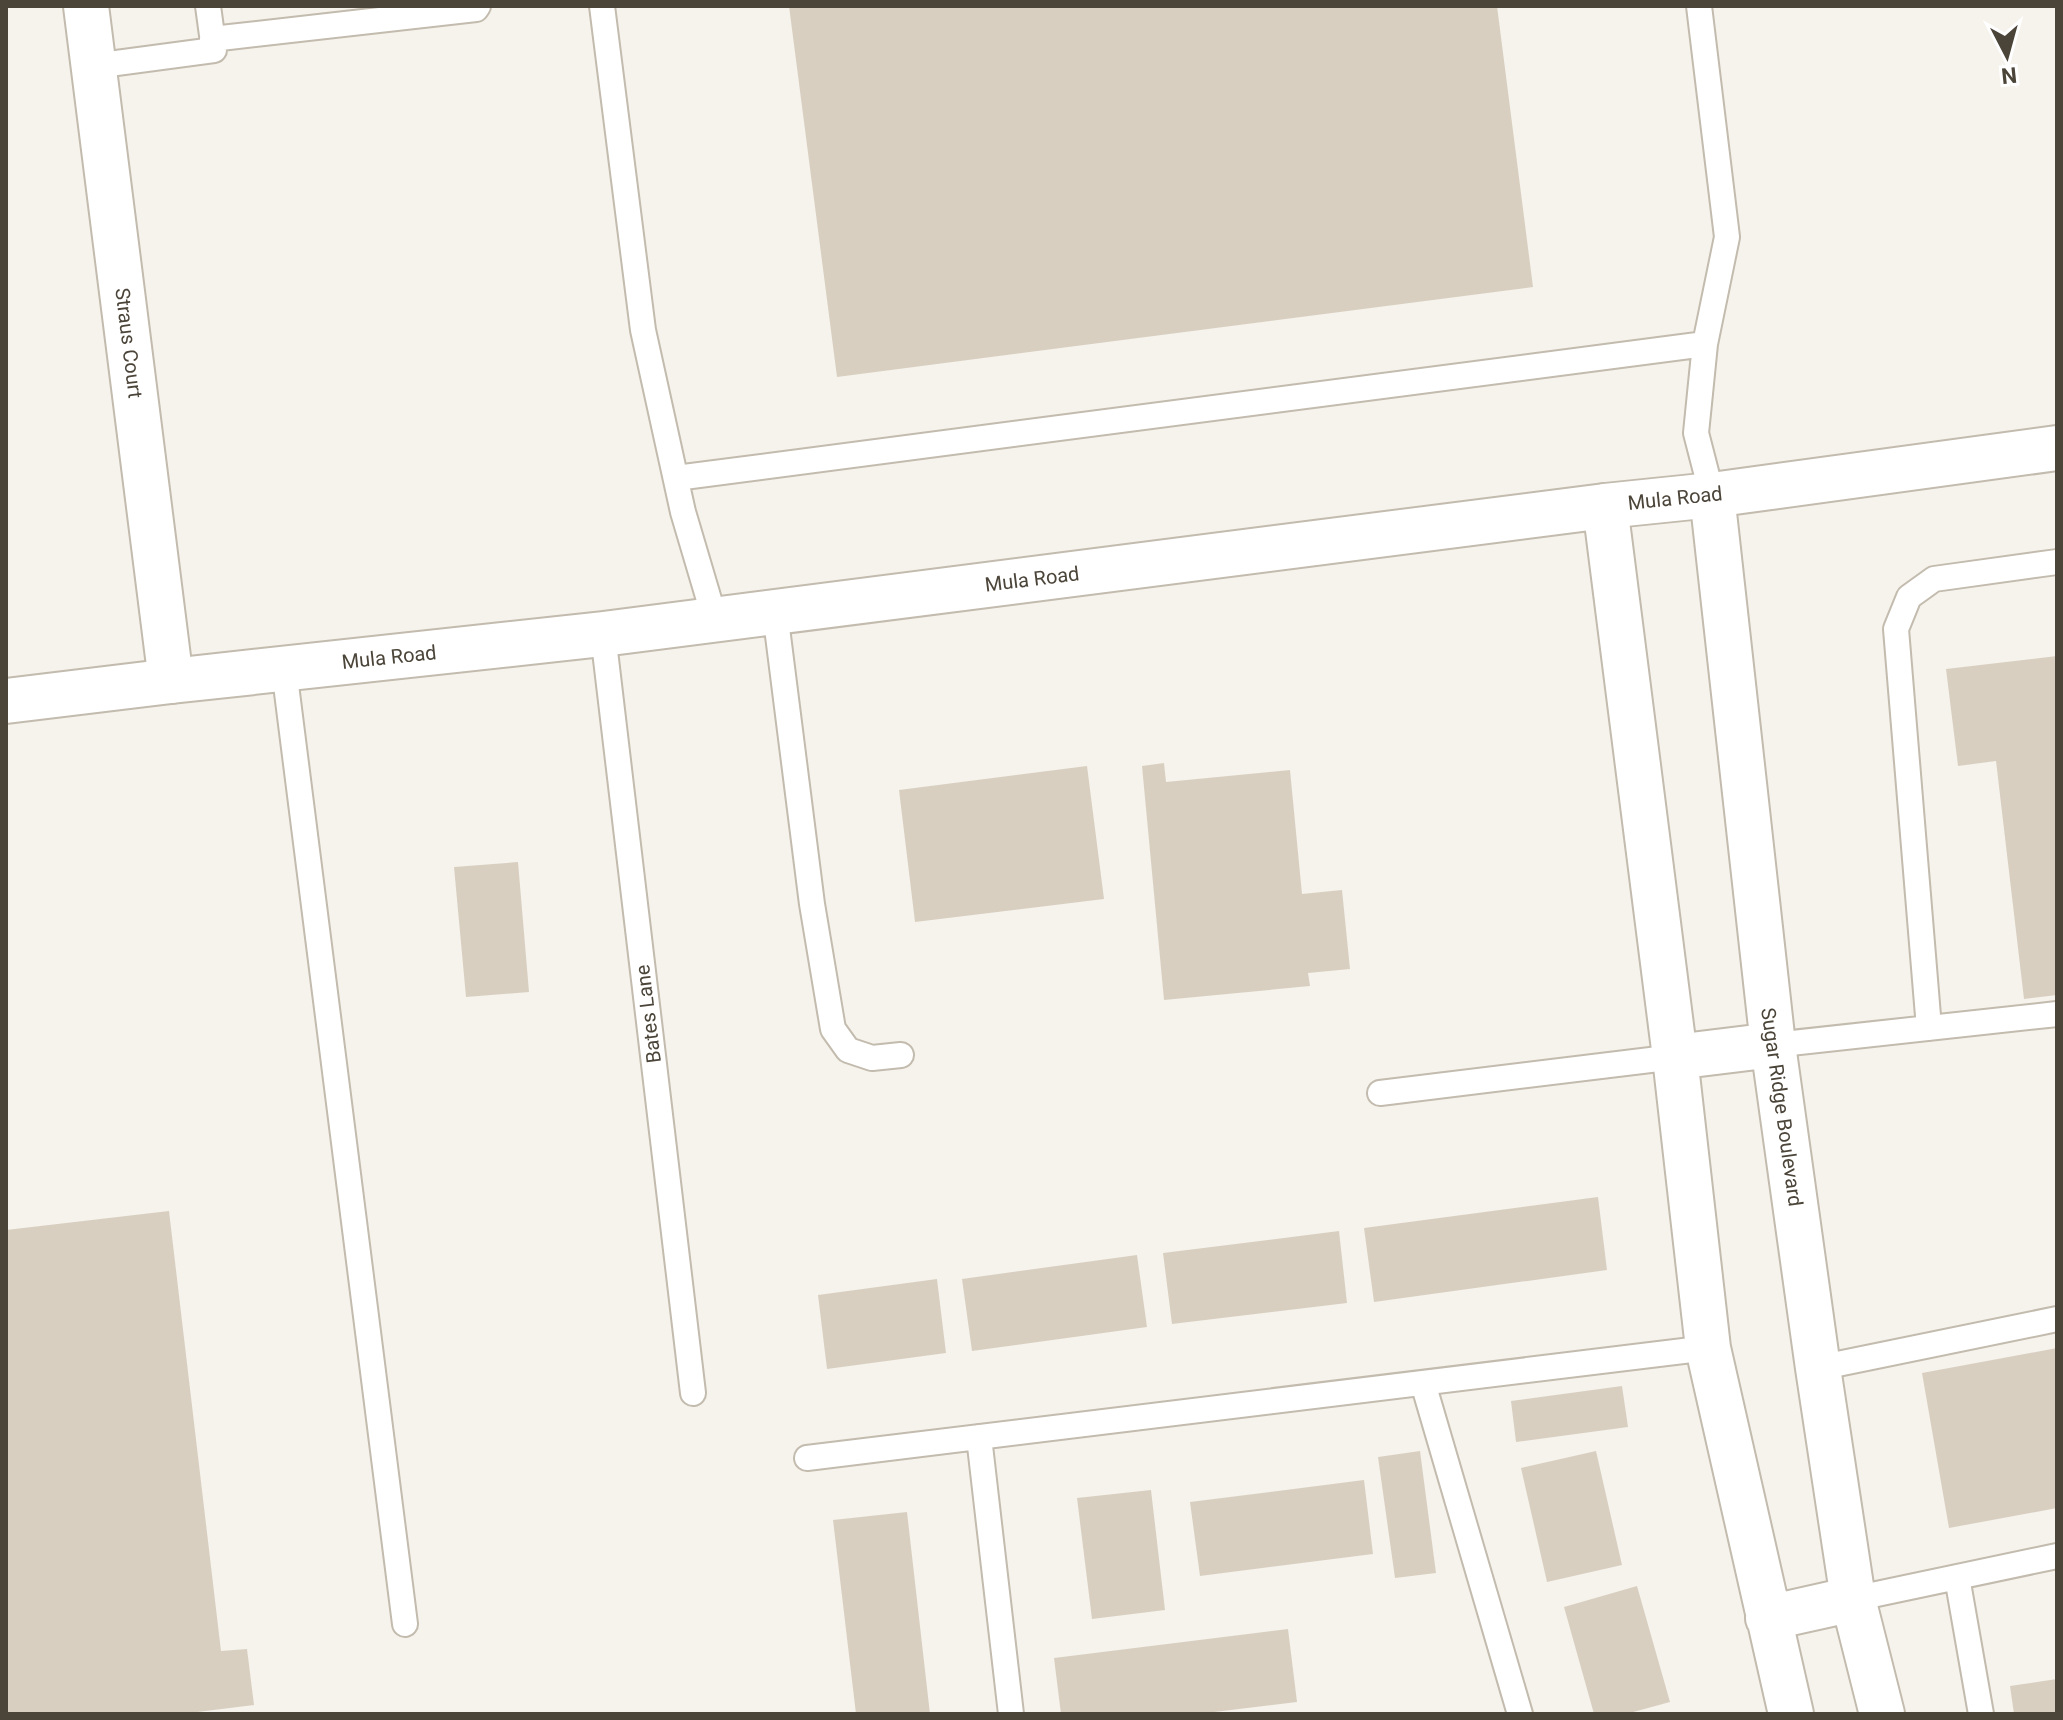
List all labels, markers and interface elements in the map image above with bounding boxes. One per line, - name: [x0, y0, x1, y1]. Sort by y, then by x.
- north arrow: [1967, 16, 2047, 96]
- text: N: [2000, 62, 2018, 89]
- street label: Straus Court: [110, 286, 148, 400]
- street label: Mula Road: [1626, 481, 1724, 515]
- street label: Mula Road: [983, 561, 1081, 597]
- street label: Mula Road: [340, 640, 438, 674]
- street label: Bates Lane: [630, 963, 666, 1065]
- street label: Sugar Ridge Boulevard: [1756, 1006, 1808, 1208]

